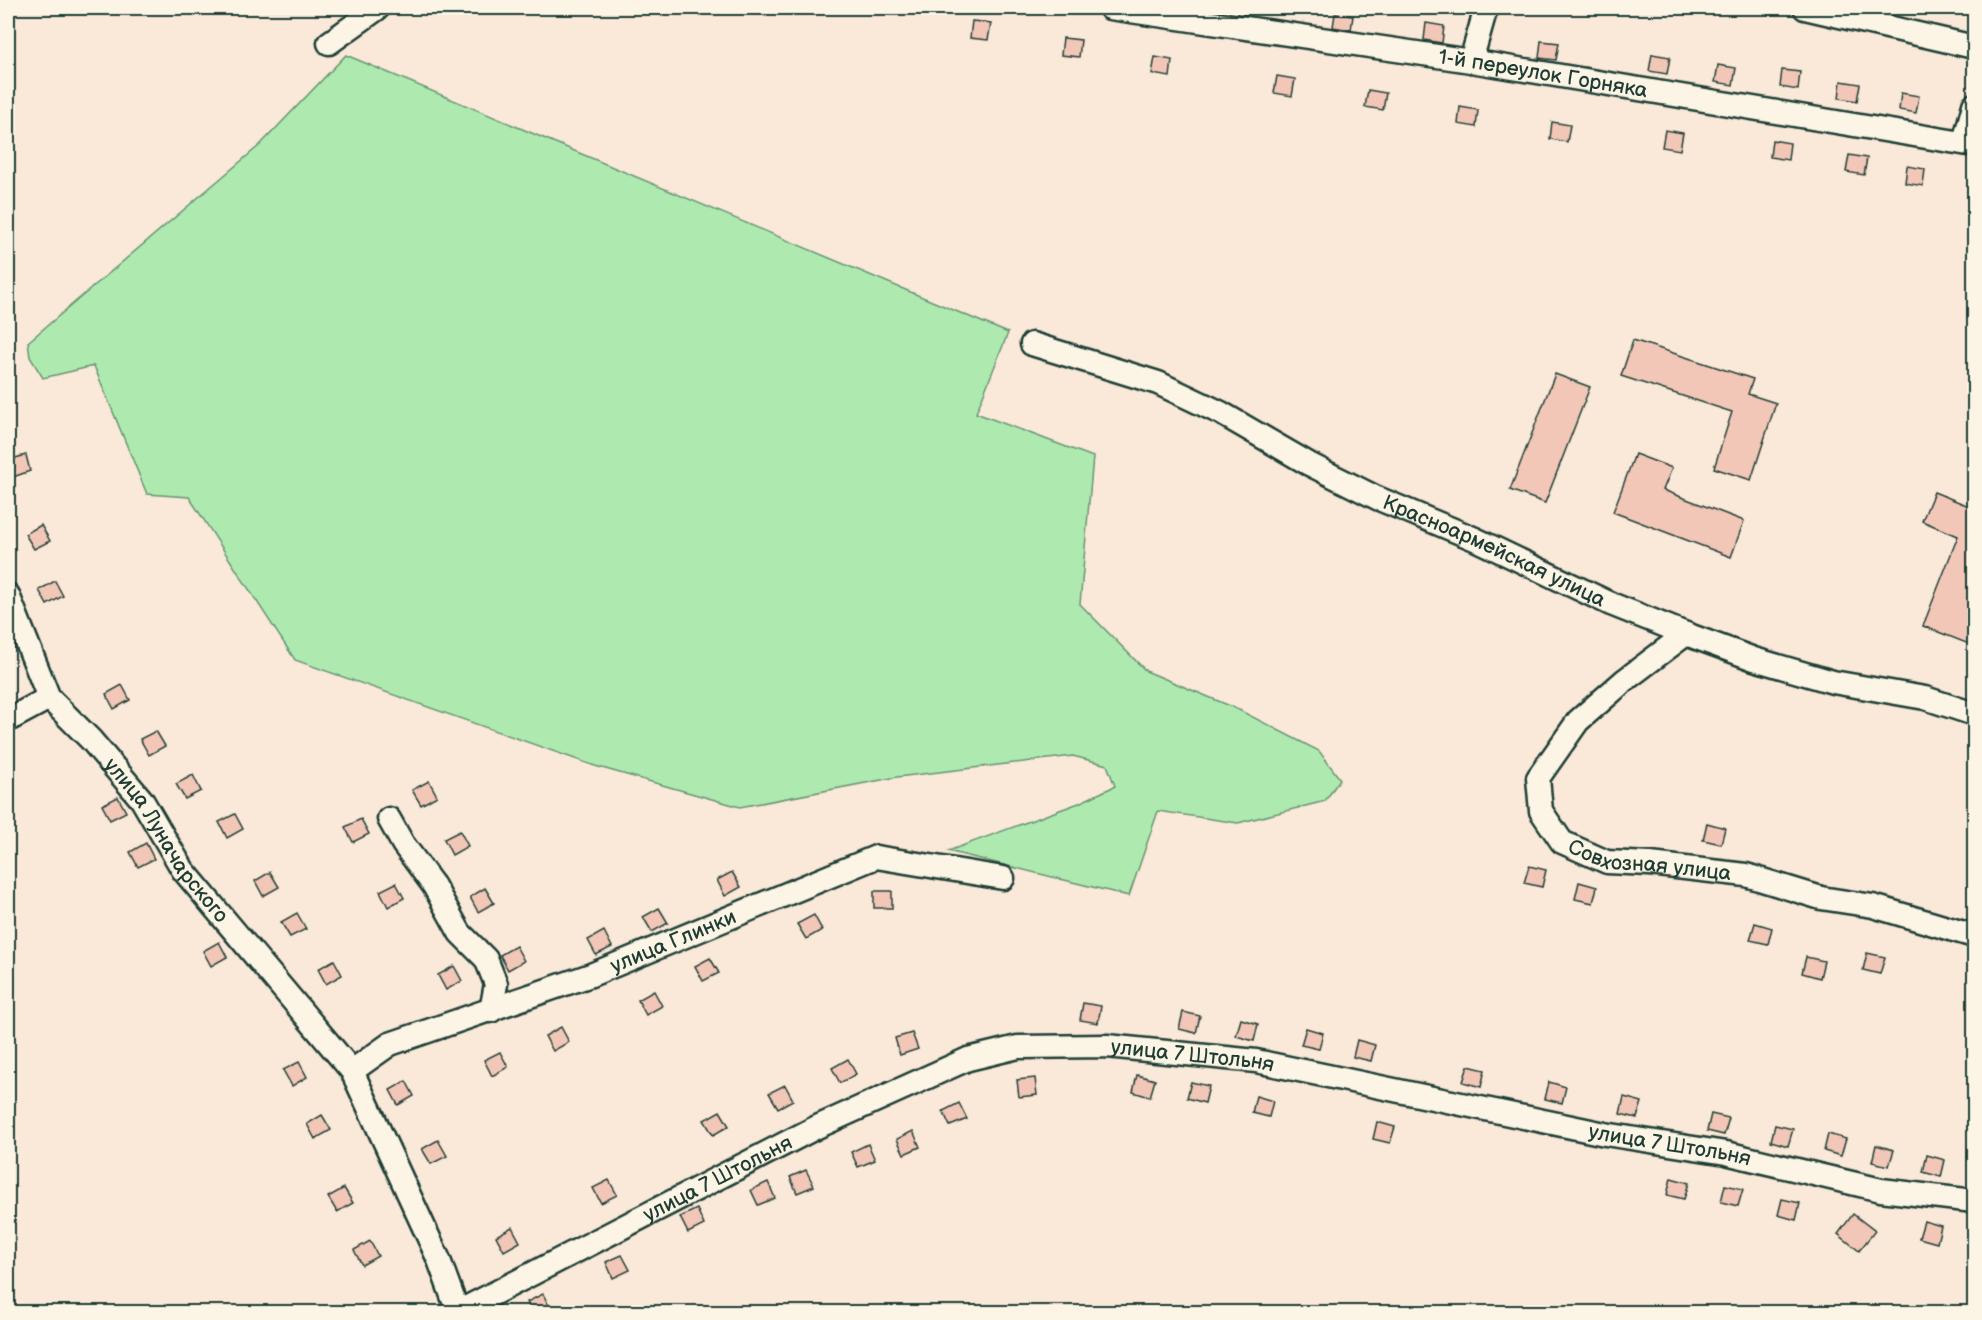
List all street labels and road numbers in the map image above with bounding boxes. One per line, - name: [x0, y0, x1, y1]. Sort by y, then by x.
- street label: 1-й переулок Горняка: [1437, 44, 1650, 103]
- street label: Красноармейская улица: [1379, 490, 1610, 613]
- street label: улица Луначарского: [99, 753, 234, 928]
- street label: Совхозная улица: [1564, 834, 1733, 886]
- street label: улица Глинки: [607, 904, 740, 979]
- street label: улица 7 Штольня: [1110, 1034, 1277, 1078]
- street label: улица 7 Штольня: [1586, 1119, 1754, 1172]
- street label: улица 7 Штольня: [639, 1130, 797, 1227]

